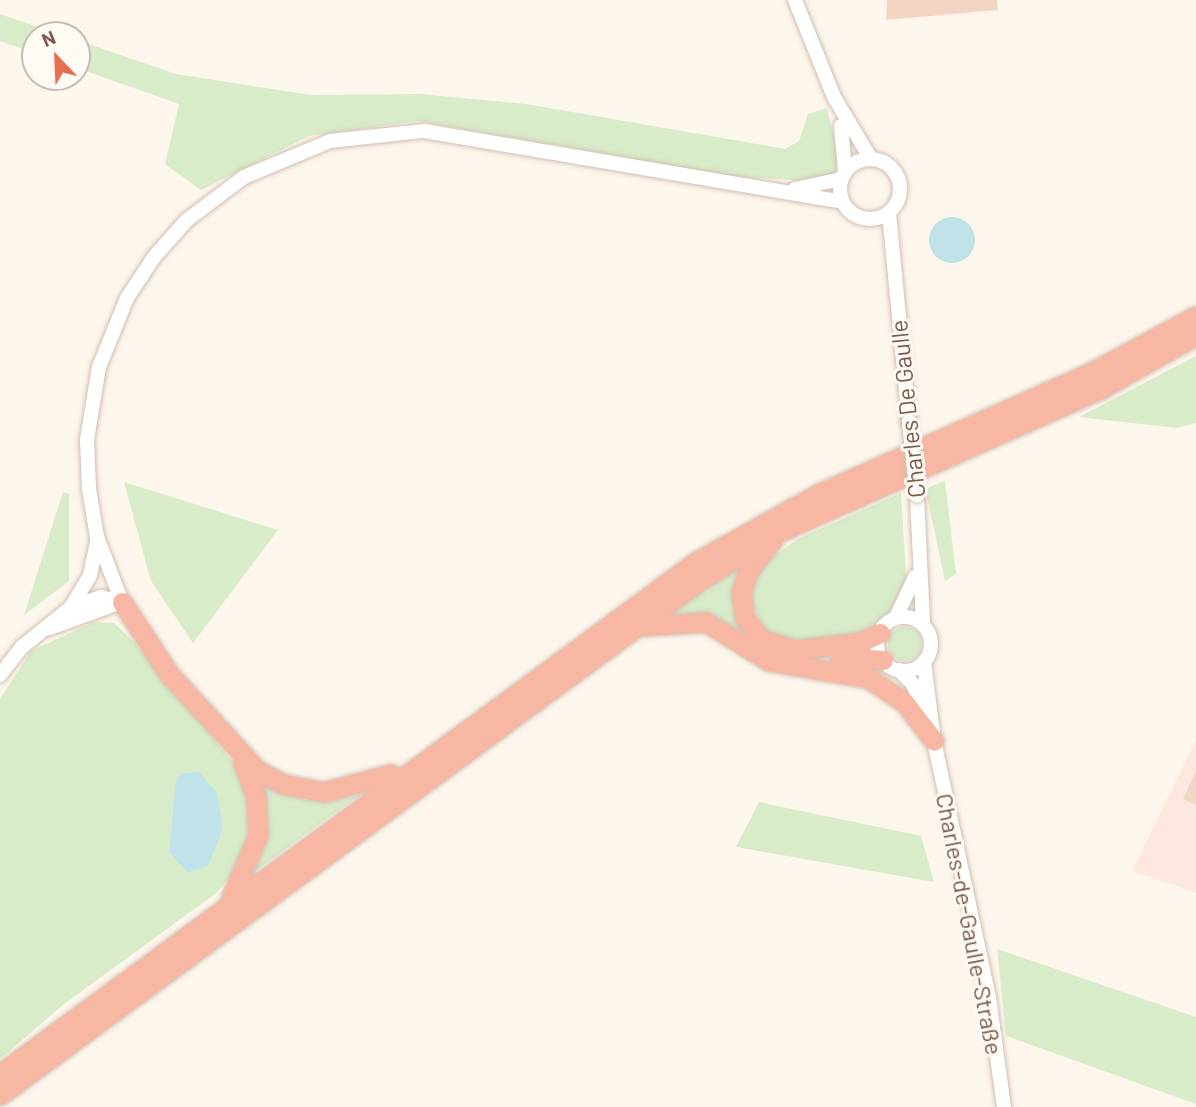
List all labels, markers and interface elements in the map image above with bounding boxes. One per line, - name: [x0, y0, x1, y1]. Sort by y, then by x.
- north arrow: [21, 21, 91, 91]
- text: N: [38, 25, 59, 51]
- street label: Charles De Gaulle: [883, 319, 931, 499]
- street label: Charles-de-Gaulle-Straße: [931, 791, 1009, 1057]

